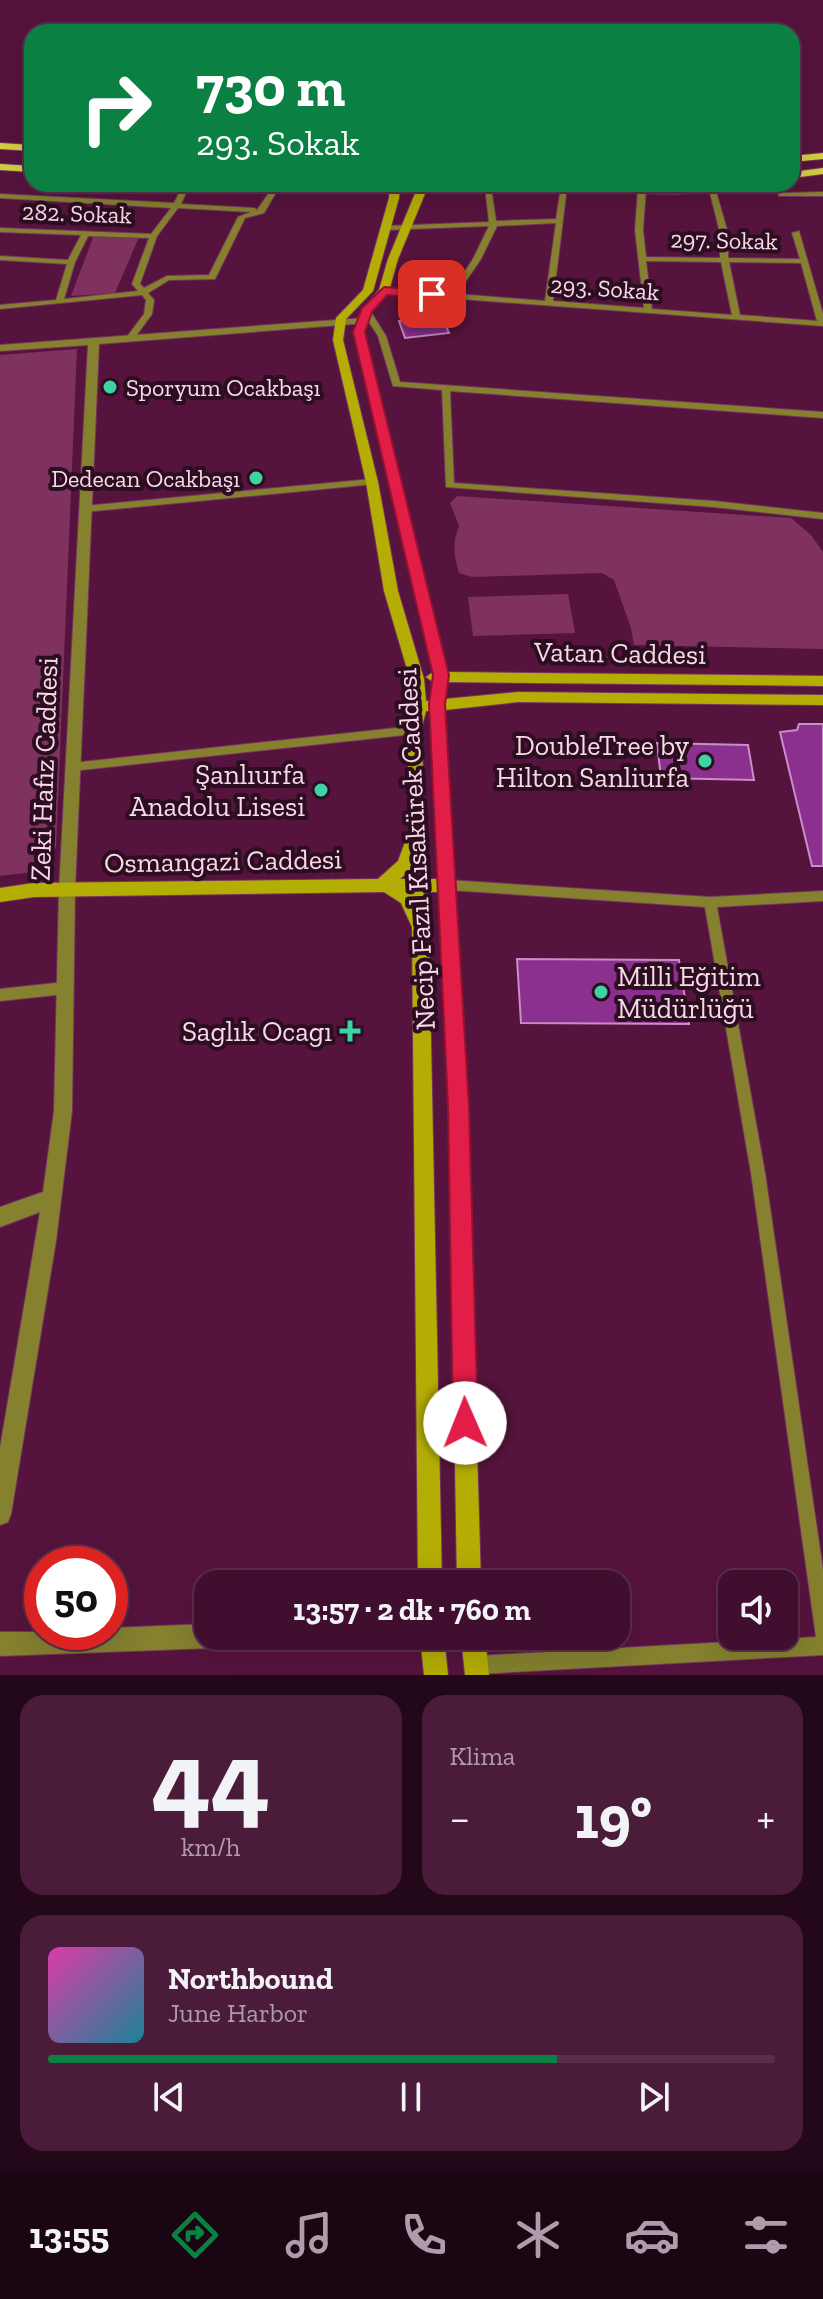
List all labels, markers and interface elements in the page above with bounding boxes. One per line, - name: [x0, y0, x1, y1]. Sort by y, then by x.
- text: 730 m: [196, 53, 345, 120]
- icon: right: [64, 56, 168, 160]
- text: 293. Sokak: [196, 121, 360, 164]
- street label: 282. Sokak: [22, 197, 133, 229]
- street label: 297. Sokak: [670, 225, 778, 255]
- pin: [398, 260, 466, 328]
- street label: 293. Sokak: [550, 270, 661, 306]
- icon: arrive: [410, 272, 454, 316]
- place label: Sporyum Ocakbaşı: [126, 373, 321, 402]
- marker: Sporyum Ocakbaşı: [101, 378, 119, 396]
- place label: Dedecan Ocakbaşı: [51, 464, 240, 493]
- marker: Dedecan Ocakbaşı: [247, 469, 265, 487]
- street label: Vatan Caddesi: [533, 635, 706, 671]
- street label: Zeki Hafız Caddesi: [24, 656, 64, 882]
- street label: Necip Fazıl Kısakürek Caddesi: [390, 667, 442, 1031]
- place label: DoubleTree by Hilton Sanliurfa: [496, 729, 690, 794]
- marker: DoubleTree by Hilton Sanliurfa: [696, 752, 714, 770]
- place label: Şanlıurfa Anadolu Lisesi: [129, 758, 305, 823]
- marker: Şanlıurfa Anadolu Lisesi: [312, 781, 330, 799]
- street label: Osmangazi Caddesi: [104, 842, 342, 880]
- place label: Milli Eğitim Müdürlüğü: [617, 960, 761, 1025]
- marker: Milli Eğitim Müdürlüğü: [592, 983, 610, 1001]
- place label: Saglık Ocagı: [182, 1015, 332, 1048]
- marker: Saglık Ocagı: [339, 1020, 361, 1042]
- position arrow: [423, 1381, 507, 1465]
- speed limit sign: 50: [24, 1546, 128, 1650]
- map controls: [718, 1570, 798, 1650]
- button: sound: [718, 1570, 798, 1650]
- text: 13:57 · 2 dk · 760 m: [293, 1592, 531, 1628]
- text: 44: [151, 1716, 270, 1841]
- text: Klima: [450, 1740, 515, 1772]
- text: 19°: [575, 1781, 652, 1853]
- text: −: [450, 1791, 470, 1844]
- text: +: [756, 1791, 775, 1844]
- text: km/h: [181, 1831, 240, 1863]
- text: Northbound: [168, 1961, 333, 1997]
- text: June Harbor: [168, 1997, 308, 2029]
- icon: previous: [147, 2075, 191, 2119]
- icon: pause: [389, 2075, 433, 2119]
- icon: next: [632, 2075, 676, 2119]
- icon: directions: [167, 2207, 223, 2263]
- icon: music: [281, 2207, 337, 2263]
- icon: phone: [396, 2207, 452, 2263]
- icon: climate: [510, 2207, 566, 2263]
- icon: car: [624, 2207, 680, 2263]
- icon: filters: [738, 2207, 794, 2263]
- text: 13:55: [29, 2214, 109, 2257]

